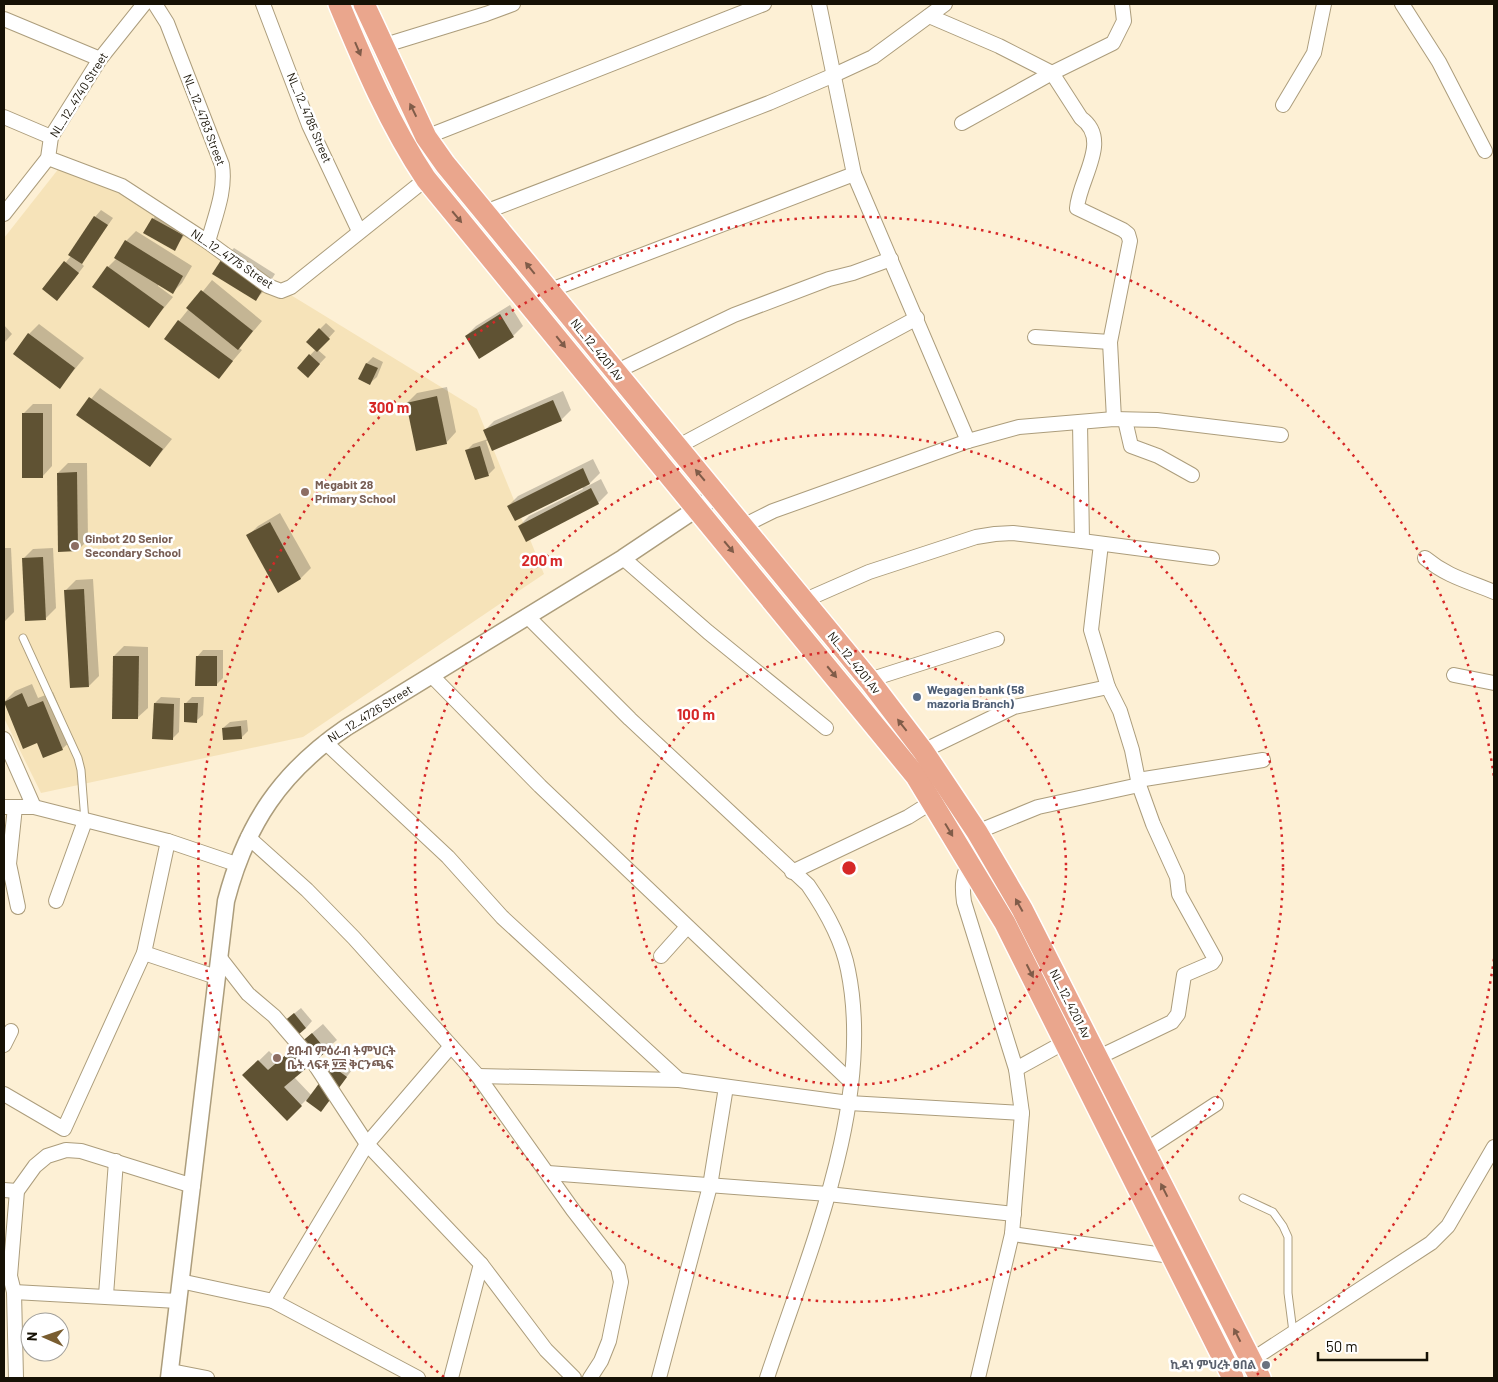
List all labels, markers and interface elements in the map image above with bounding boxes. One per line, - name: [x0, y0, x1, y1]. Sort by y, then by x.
- one-way arrow: [355, 42, 363, 56]
- street label: NL_12_4740 Street: [46, 49, 110, 140]
- street label: NL_12_4785 Street: [285, 70, 335, 165]
- street label: NL_12_4783 Street: [181, 72, 229, 167]
- one-way arrow: [409, 103, 417, 117]
- one-way arrow: [452, 210, 463, 223]
- street label: NL_12_4775 Street: [189, 225, 276, 291]
- one-way arrow: [525, 262, 536, 275]
- street label: NL_12_4201 Av: [568, 315, 627, 384]
- one-way arrow: [555, 335, 566, 348]
- text: 300 m: [369, 398, 409, 416]
- one-way arrow: [694, 469, 706, 481]
- place label: Megabit 28 Primary School: [315, 477, 396, 505]
- marker: Megabit 28 Primary School: [299, 486, 311, 498]
- place label: Ginbot 20 Senior Secondary School: [85, 531, 181, 559]
- marker: Ginbot 20 Senior Secondary School: [69, 540, 81, 552]
- one-way arrow: [723, 540, 734, 553]
- text: 200 m: [521, 551, 563, 569]
- street label: NL_12_4201 Av: [825, 628, 884, 697]
- one-way arrow: [826, 666, 837, 678]
- street label: NL_12_4726 Street: [325, 682, 414, 745]
- place label: Wegagen bank (58 mazoria Branch): [927, 682, 1025, 710]
- marker: Wegagen bank (58 mazoria Branch): [911, 691, 923, 703]
- text: 100 m: [677, 705, 715, 723]
- one-way arrow: [897, 718, 907, 732]
- one-way arrow: [945, 824, 954, 837]
- centre of rings: [840, 859, 858, 877]
- one-way arrow: [1015, 897, 1023, 912]
- one-way arrow: [1026, 964, 1034, 979]
- street label: NL_12_4201 Av: [1047, 967, 1094, 1041]
- place label: ደቡብ ምዕራብ ትምህርት ቤት ላፍቶ ፶፰ ቅርንጫፍ: [287, 1043, 396, 1071]
- marker: ደቡብ ምዕራብ ትምህርት ቤት ላፍቶ ፶፰ ቅርንጫፍ: [271, 1052, 283, 1064]
- one-way arrow: [1160, 1183, 1168, 1197]
- north arrow: [20, 1312, 70, 1362]
- one-way arrow: [1233, 1328, 1241, 1342]
- scale bar: [1318, 1330, 1427, 1362]
- text: N: [23, 1332, 40, 1341]
- text: 50 m: [1326, 1337, 1358, 1355]
- place label: ኪዳነ ምህረት ፀበል: [1170, 1357, 1256, 1371]
- marker: ኪዳነ ምህረት ፀበል: [1260, 1359, 1272, 1371]

